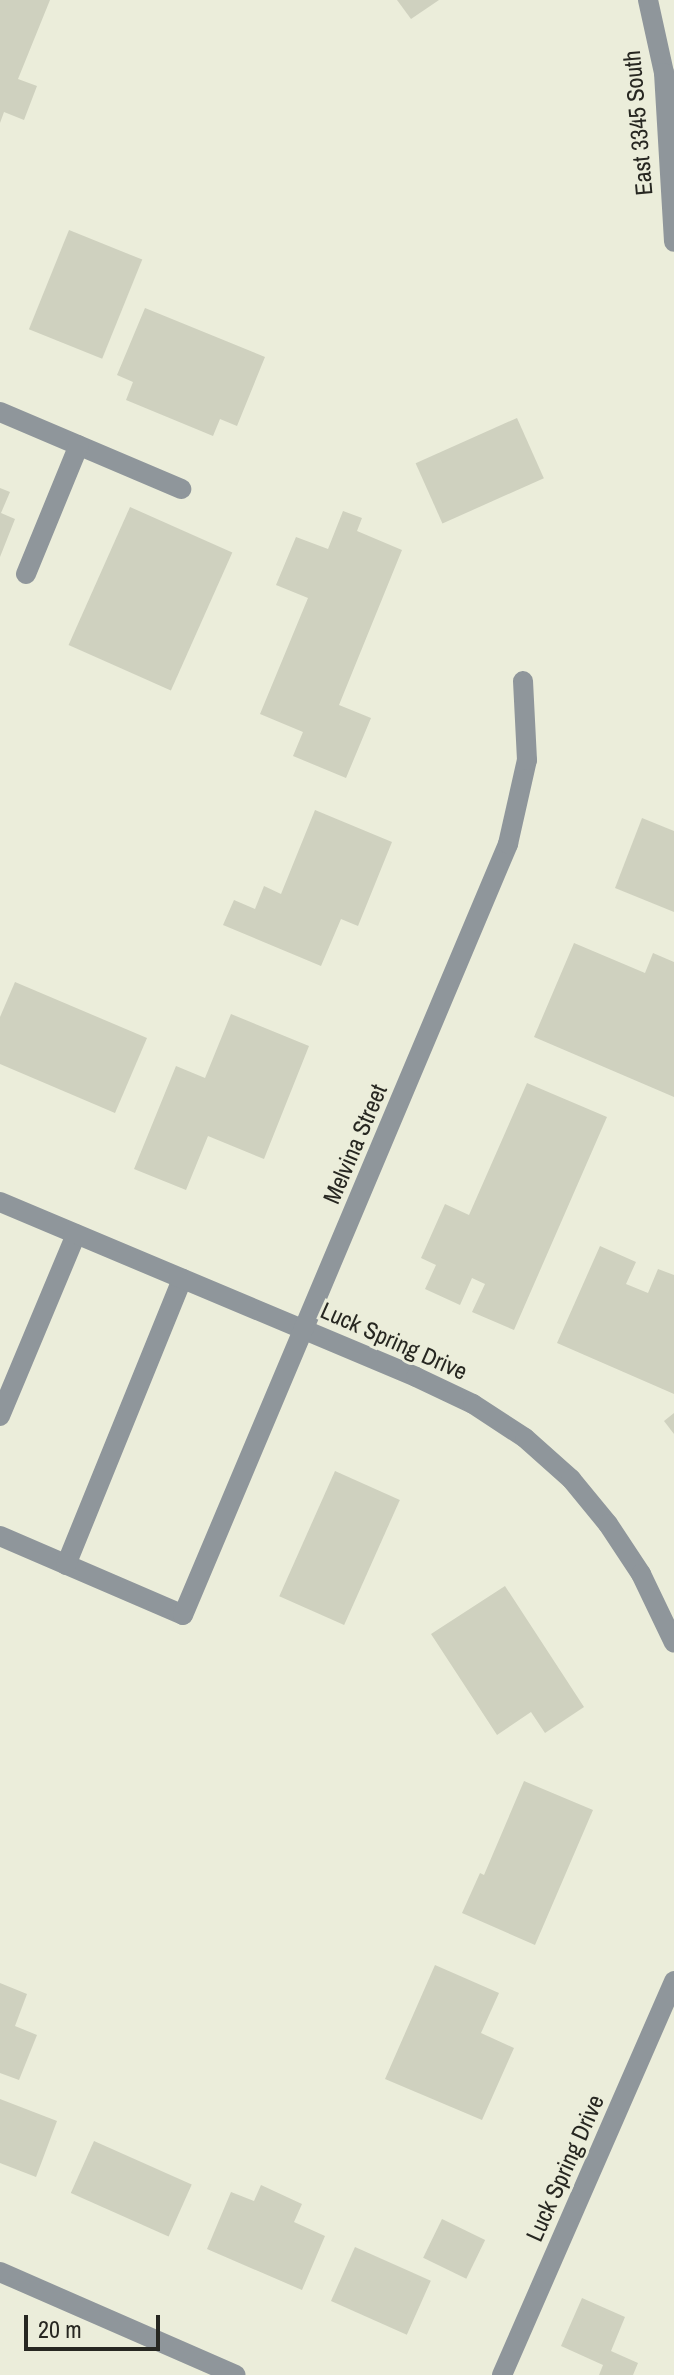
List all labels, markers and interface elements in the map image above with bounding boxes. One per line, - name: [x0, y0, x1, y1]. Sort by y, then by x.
- street label: East 3345 South: [617, 49, 659, 197]
- street label: Melvina Street: [317, 1080, 393, 1208]
- street label: Luck Spring Drive: [316, 1296, 472, 1386]
- street label: Luck Spring Drive: [520, 2090, 610, 2246]
- scale bar: [28, 2299, 164, 2349]
- text: 20 m: [38, 2313, 82, 2345]

